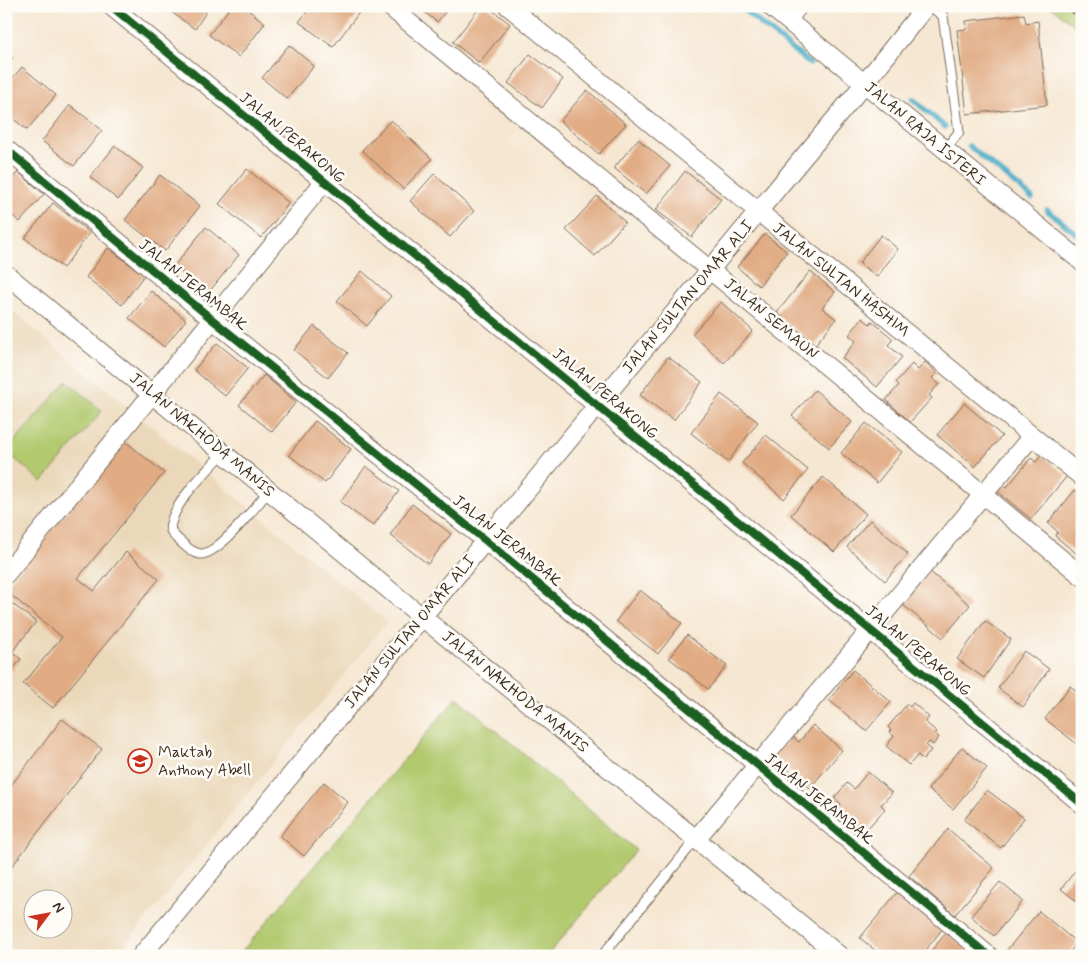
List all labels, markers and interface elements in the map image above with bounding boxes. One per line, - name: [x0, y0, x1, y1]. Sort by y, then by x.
- street label: JALAN RAJA ISTERI: [860, 77, 990, 191]
- street label: JALAN PERAKONG: [235, 87, 350, 189]
- street label: JALAN SULTAN OMAR ALI: [618, 216, 758, 378]
- street label: JALAN SULTAN HASHIM: [768, 218, 914, 342]
- street label: JALAN JERAMBAK: [134, 234, 252, 336]
- street label: JALAN SEMAUN: [720, 273, 823, 365]
- street label: JALAN PERAKONG: [548, 343, 663, 445]
- street label: JALAN NAKHODA MANIS: [125, 368, 279, 502]
- street label: JALAN JERAMBAK: [448, 490, 566, 592]
- street label: JALAN SULTAN OMAR ALI: [340, 551, 480, 713]
- street label: JALAN PERAKONG: [861, 600, 976, 702]
- street label: JALAN NAKHODA MANIS: [437, 626, 593, 758]
- place label: Maktab Anthony Abell: [158, 742, 251, 781]
- school or university icon: Maktab Anthony Abell: [127, 748, 153, 774]
- street label: JALAN JERAMBAK: [760, 748, 878, 850]
- north arrow: [22, 890, 72, 940]
- text: N: [48, 899, 68, 916]

